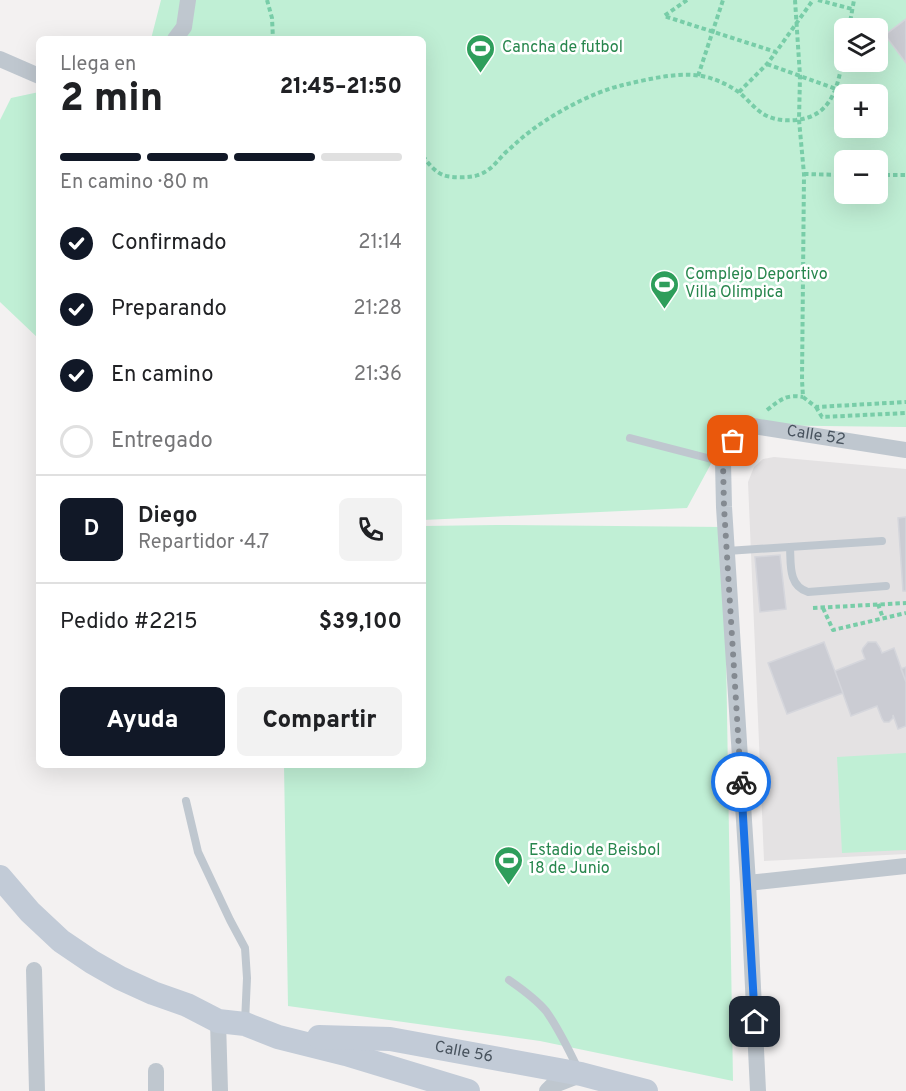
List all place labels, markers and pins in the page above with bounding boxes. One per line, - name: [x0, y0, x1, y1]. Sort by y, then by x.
- sports icon: Cancha de futbol: [465, 32, 497, 74]
- place label: Cancha de futbol: [502, 38, 623, 58]
- place label: Complejo Deportivo Villa Olimpica: [685, 265, 828, 303]
- sports icon: Complejo Deportivo Villa Olimpica: [648, 268, 680, 310]
- pin: [707, 415, 758, 466]
- place label: Estadio de Beisbol 18 de Junio: [529, 841, 660, 879]
- sports icon: Estadio de Beisbol 18 de Junio: [492, 844, 524, 886]
- pin: [729, 996, 780, 1047]

